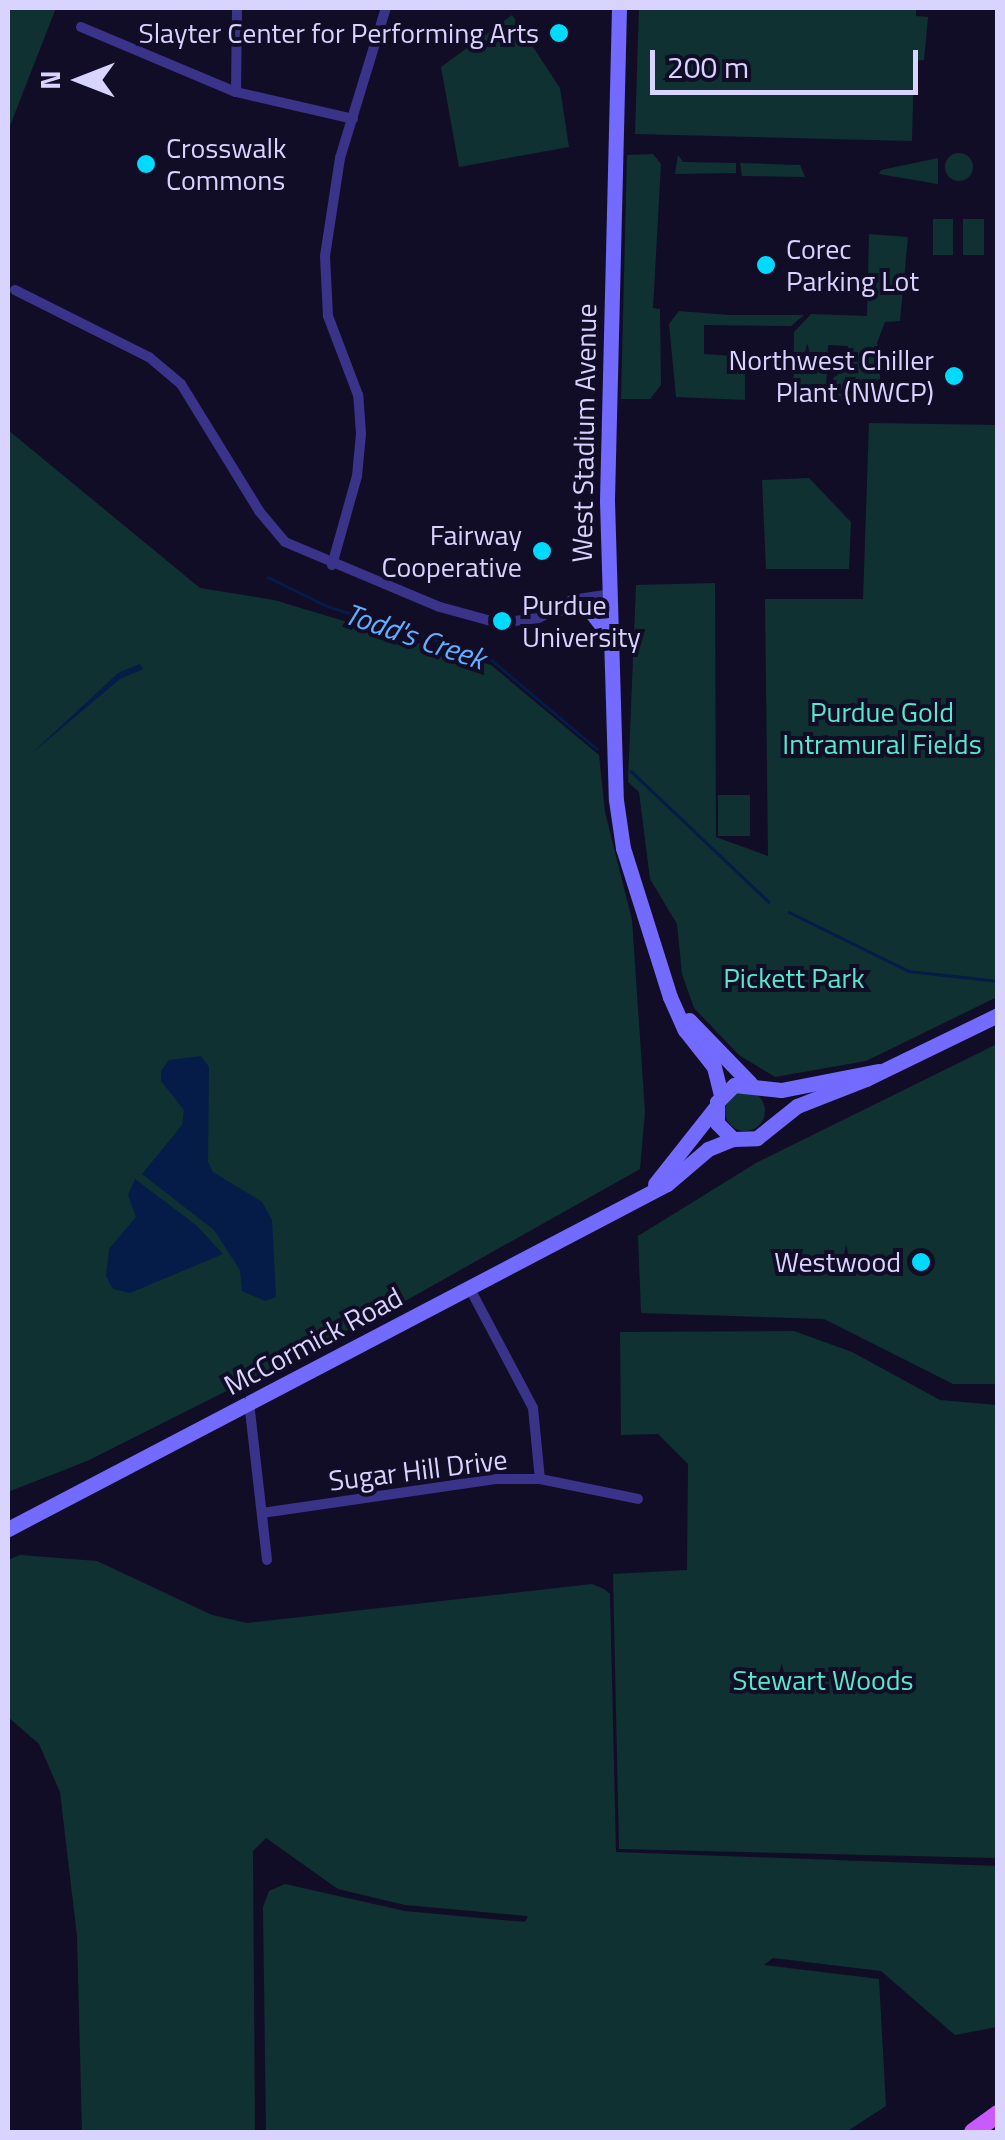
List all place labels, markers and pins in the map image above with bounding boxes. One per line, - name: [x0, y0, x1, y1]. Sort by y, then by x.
- place label: Slayter Center for Performing Arts: [138, 16, 539, 50]
- marker: Slayter Center for Performing Arts: [548, 22, 570, 44]
- place label: Crosswalk Commons: [166, 131, 286, 197]
- marker: Crosswalk Commons: [135, 153, 157, 175]
- place label: Corec Parking Lot: [786, 232, 919, 298]
- marker: Corec Parking Lot: [755, 254, 777, 276]
- place label: Northwest Chiller Plant (NWCP): [729, 343, 934, 409]
- marker: Northwest Chiller Plant (NWCP): [943, 365, 965, 387]
- place label: Fairway Cooperative: [382, 518, 522, 584]
- marker: Fairway Cooperative: [531, 540, 553, 562]
- place label: Purdue University: [522, 588, 641, 654]
- marker: Purdue University: [491, 610, 513, 632]
- place label: Westwood: [774, 1245, 901, 1279]
- marker: Westwood: [910, 1251, 932, 1273]

